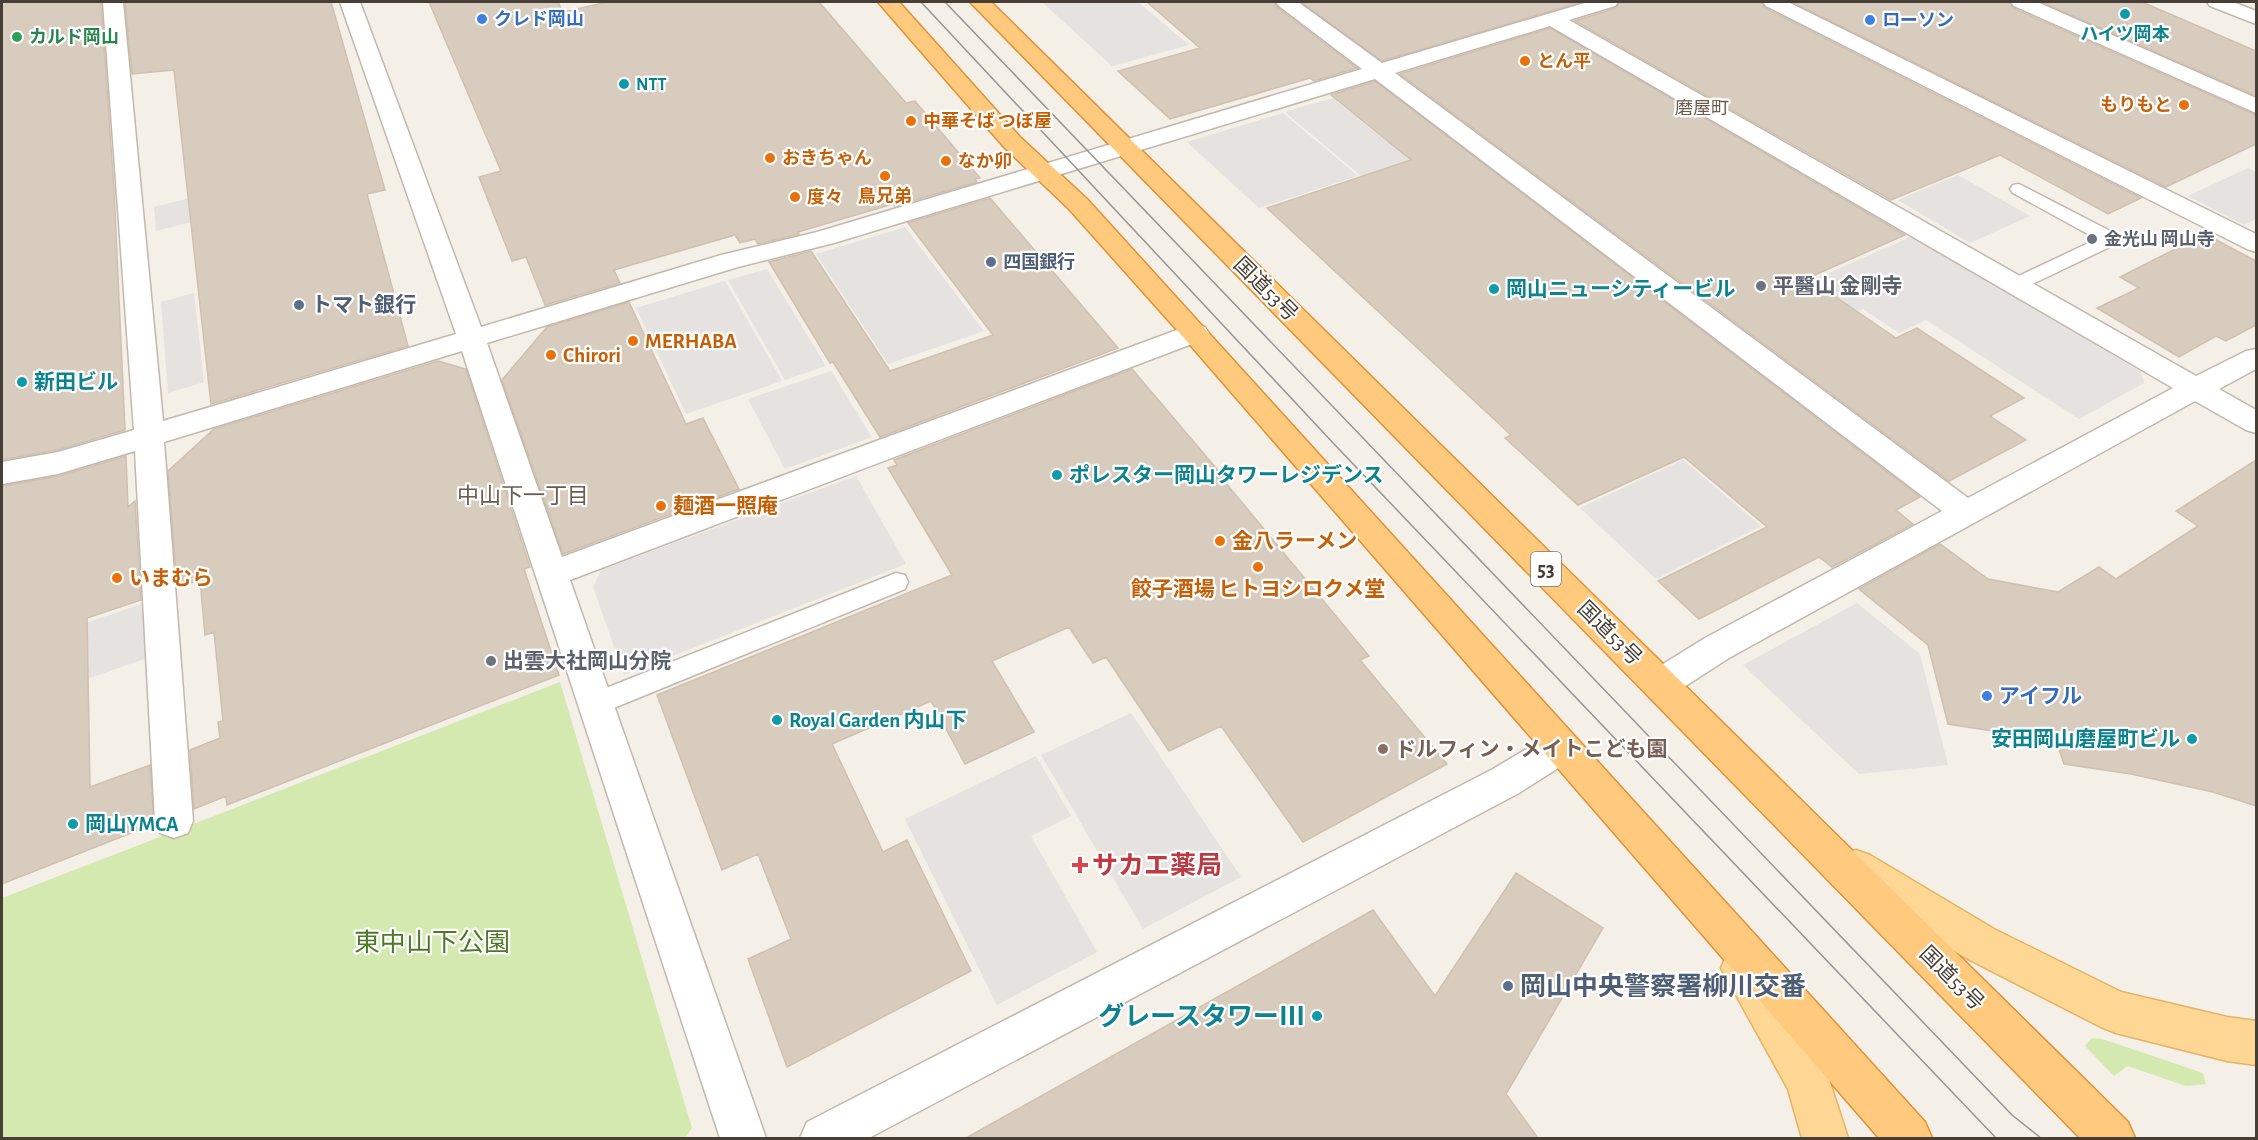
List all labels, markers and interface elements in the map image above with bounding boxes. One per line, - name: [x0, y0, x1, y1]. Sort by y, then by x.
- marker: ハイツ岡本: [2118, 7, 2132, 21]
- place label: クレド岡山: [494, 10, 584, 29]
- marker: クレド岡山: [475, 12, 489, 26]
- place label: ローソン: [1882, 12, 1954, 30]
- marker: ローソン: [1863, 13, 1877, 27]
- place label: ハイツ岡本: [2080, 25, 2170, 44]
- place label: カルド岡山: [29, 28, 119, 47]
- marker: カルド岡山: [10, 30, 24, 44]
- place label: とん平: [1537, 52, 1591, 71]
- marker: とん平: [1518, 54, 1532, 68]
- place label: NTT: [636, 76, 667, 94]
- marker: NTT: [617, 77, 631, 91]
- place label: もりもと: [2100, 95, 2172, 115]
- marker: もりもと: [2177, 98, 2191, 112]
- district label: 磨屋町: [1675, 99, 1729, 118]
- place label: 中華そば つぼ屋: [923, 111, 1052, 131]
- marker: 中華そば つぼ屋: [904, 114, 918, 128]
- place label: おきちゃん: [782, 148, 872, 168]
- marker: おきちゃん: [763, 151, 777, 165]
- place label: なか卯: [958, 151, 1012, 171]
- marker: なか卯: [939, 154, 953, 168]
- marker: 鳥兄弟: [878, 169, 892, 183]
- place label: 鳥兄弟: [858, 186, 912, 206]
- place label: 度々: [807, 188, 843, 207]
- marker: 度々: [788, 190, 802, 204]
- place label: 金光山 岡山寺: [2104, 230, 2215, 249]
- marker: 金光山 岡山寺: [2085, 232, 2099, 246]
- place label: 四国銀行: [1003, 251, 1075, 272]
- street label: 国道53号: [1230, 253, 1302, 325]
- marker: 四国銀行: [984, 255, 998, 269]
- place label: 平醫山 金剛寺: [1773, 275, 1902, 297]
- place label: 岡山ニューシティービル: [1506, 278, 1735, 300]
- marker: 平醫山 金剛寺: [1754, 279, 1768, 293]
- marker: 岡山ニューシティービル: [1487, 282, 1501, 296]
- place label: トマト銀行: [311, 293, 416, 316]
- marker: トマト銀行: [292, 298, 306, 312]
- place label: MERHABA: [645, 331, 737, 352]
- marker: MERHABA: [626, 334, 640, 348]
- place label: Chirori: [563, 345, 621, 366]
- marker: Chirori: [544, 348, 558, 362]
- place label: 新田ビル: [34, 371, 118, 393]
- marker: 新田ビル: [15, 375, 29, 389]
- place label: ポレスター岡山タワーレジデンス: [1069, 463, 1384, 486]
- marker: ポレスター岡山タワーレジデンス: [1050, 468, 1064, 482]
- district label: 中山下一丁目: [457, 484, 589, 507]
- place label: 麺酒一照庵: [673, 495, 778, 517]
- marker: 麺酒一照庵: [654, 499, 668, 513]
- place label: 金八ラーメン: [1232, 530, 1357, 552]
- marker: 金八ラーメン: [1213, 534, 1227, 548]
- road number: 53: [1531, 552, 1561, 586]
- marker: 餃子酒場 ヒトヨシロクメ堂: [1251, 560, 1265, 574]
- place label: いまむら: [129, 568, 213, 589]
- marker: いまむら: [110, 571, 124, 585]
- place label: 餃子酒場 ヒトヨシロクメ堂: [1131, 578, 1385, 600]
- street label: 国道53号: [1574, 597, 1646, 669]
- place label: 出雲大社岡山分院: [503, 649, 671, 672]
- marker: 出雲大社岡山分院: [484, 654, 498, 668]
- place label: アイフル: [1999, 685, 2082, 707]
- marker: アイフル: [1980, 689, 1994, 703]
- place label: Royal Garden 内山下: [789, 709, 967, 731]
- marker: Royal Garden 内山下: [770, 713, 784, 727]
- place label: 安田岡山磨屋町ビル: [1991, 728, 2180, 750]
- marker: 安田岡山磨屋町ビル: [2185, 732, 2199, 746]
- place label: ドルフィン・メイトこども園: [1395, 738, 1668, 760]
- marker: ドルフィン・メイトこども園: [1376, 742, 1390, 756]
- place label: 岡山YMCA: [85, 814, 179, 835]
- marker: 岡山YMCA: [66, 817, 80, 831]
- place label: サカエ薬局: [1092, 851, 1222, 879]
- marker: サカエ薬局: [1073, 858, 1087, 872]
- park label: 東中山下公園: [354, 929, 510, 956]
- street label: 国道53号: [1916, 942, 1988, 1014]
- place label: 岡山中央警察署柳川交番: [1520, 972, 1806, 1000]
- marker: 岡山中央警察署柳川交番: [1501, 979, 1515, 993]
- place label: グレースタワーⅢ: [1098, 1002, 1305, 1030]
- marker: グレースタワーⅢ: [1310, 1009, 1324, 1023]

